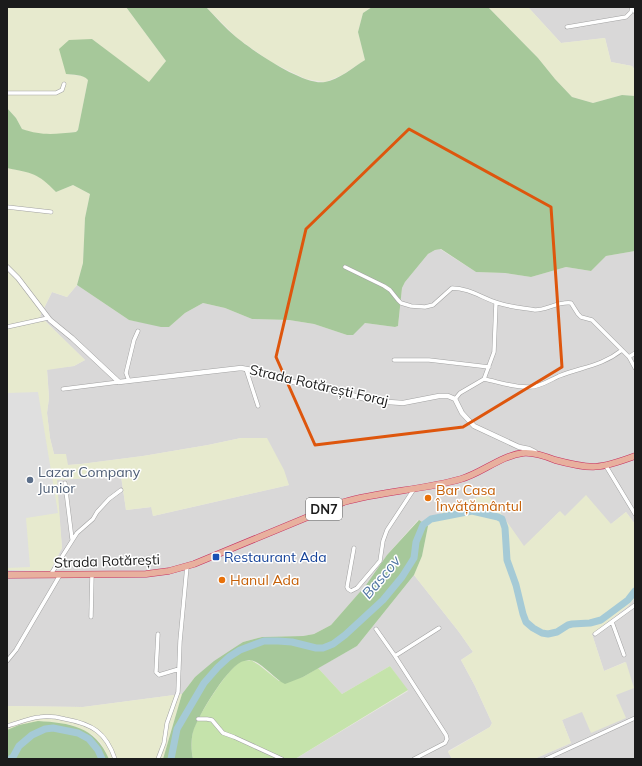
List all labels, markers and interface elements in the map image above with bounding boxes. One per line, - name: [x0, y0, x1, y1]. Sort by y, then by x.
- street label: Strada Rotărești Foraj: [248, 360, 390, 410]
- place label: Lazar Company Junior: [38, 463, 141, 497]
- marker: Lazar Company Junior: [25, 475, 35, 485]
- place label: Bar Casa Învățământul: [435, 481, 522, 515]
- marker: Bar Casa Învățământul: [423, 493, 433, 503]
- road number: DN7: [306, 498, 342, 520]
- place label: Restaurant Ada: [224, 548, 327, 566]
- street label: Strada Rotărești: [54, 550, 160, 572]
- water label: Bascov: [358, 551, 405, 602]
- marker: Restaurant Ada: [211, 552, 221, 562]
- place label: Hanul Ada: [230, 571, 299, 589]
- marker: Hanul Ada: [217, 575, 227, 585]

